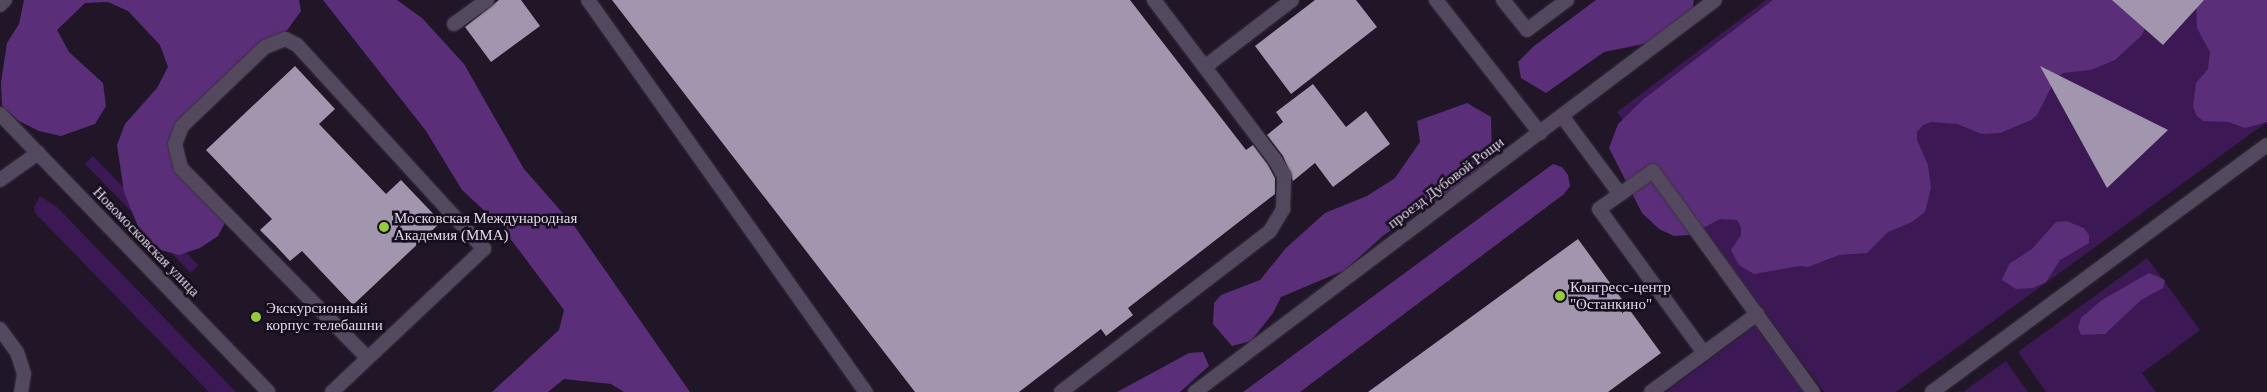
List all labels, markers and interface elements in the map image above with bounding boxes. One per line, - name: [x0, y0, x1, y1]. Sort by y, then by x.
- street label: проезд Дубовой Рощи: [1384, 133, 1508, 233]
- street label: Новомосковская улица: [89, 183, 203, 301]
- place label: Московская Международная Академия (ММА): [394, 209, 577, 244]
- marker: Московская Международная Академия (ММА): [378, 221, 390, 233]
- place label: Конгресс-центр "Останкино": [1570, 278, 1671, 313]
- marker: Конгресс-центр "Останкино": [1554, 290, 1566, 302]
- place label: Экскурсионный корпус телебашни: [266, 299, 383, 334]
- marker: Экскурсионный корпус телебашни: [250, 311, 262, 323]

